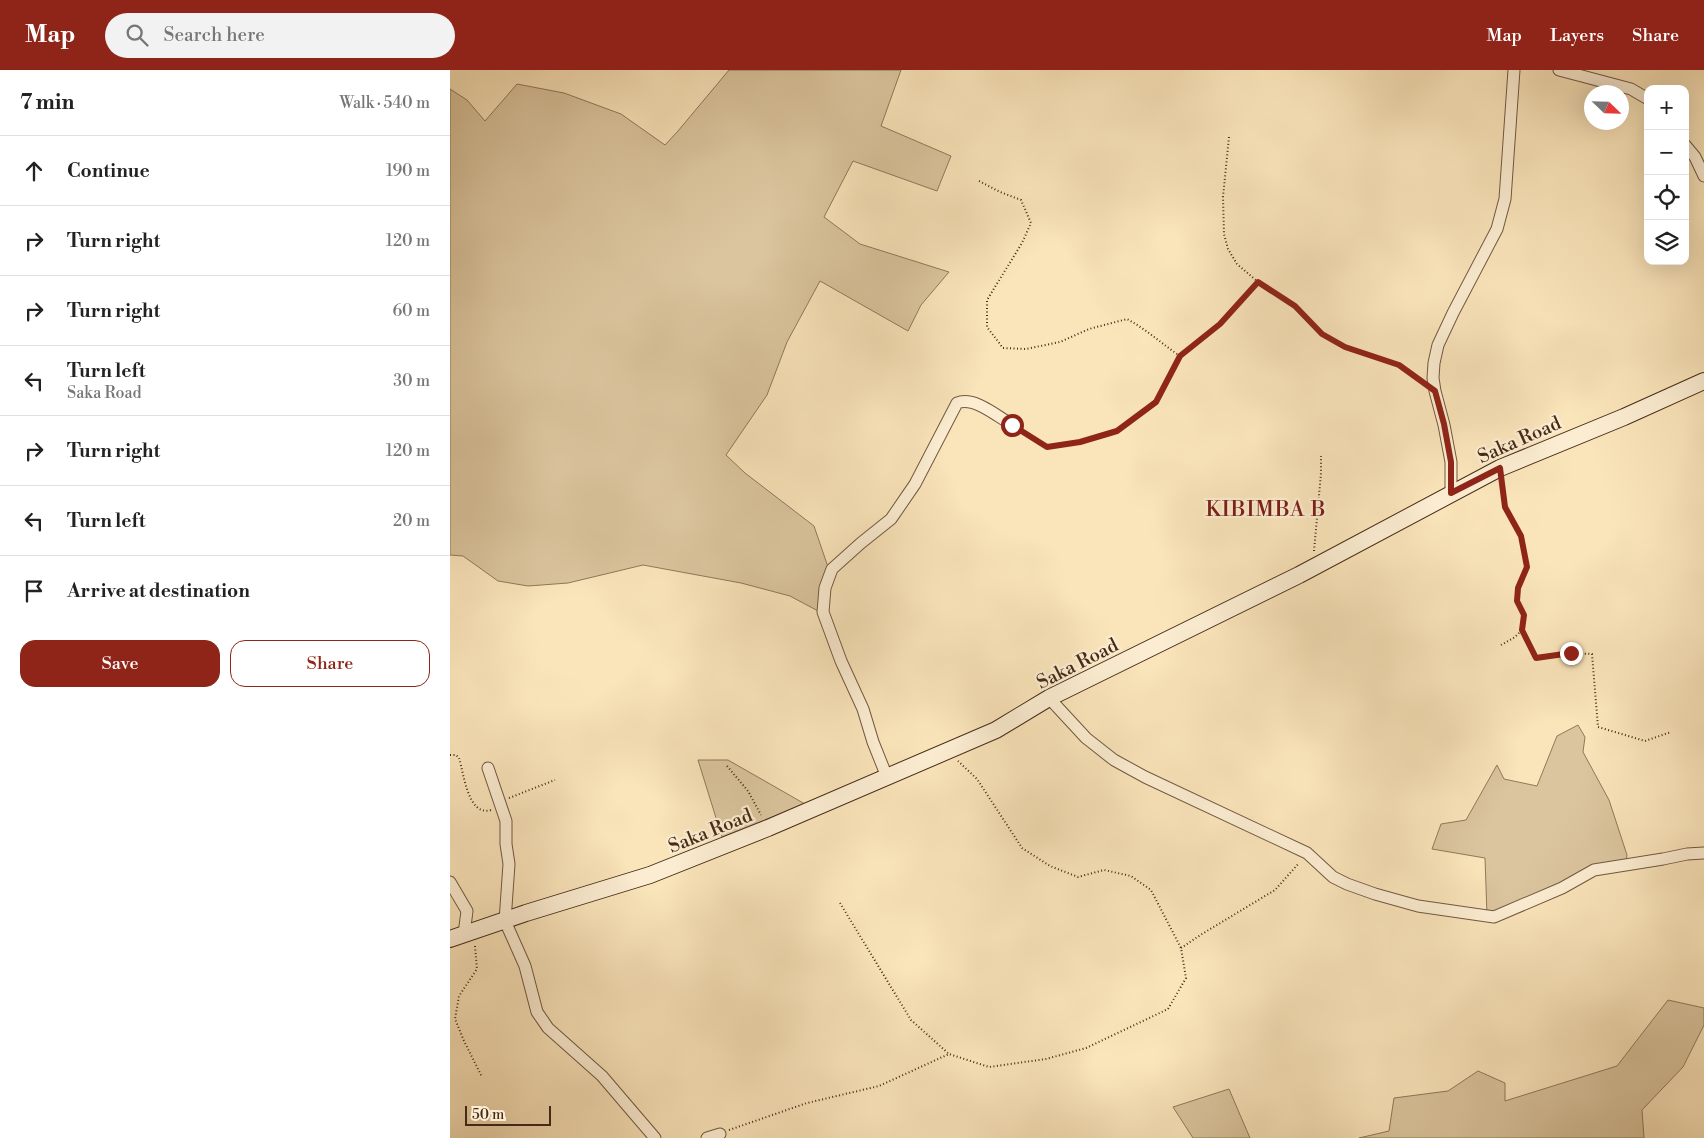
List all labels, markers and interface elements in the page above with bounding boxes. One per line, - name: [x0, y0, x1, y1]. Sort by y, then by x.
- search box: [105, 13, 455, 58]
- text: Map: [25, 20, 75, 50]
- icon: search: [123, 21, 151, 49]
- text: Search here: [163, 23, 265, 47]
- text: Map: [1487, 24, 1522, 47]
- text: Layers: [1550, 24, 1604, 47]
- text: Share: [1632, 24, 1679, 47]
- north arrow: [1584, 85, 1629, 130]
- map controls: [1644, 85, 1689, 265]
- button: +: [1644, 85, 1689, 130]
- text: 7 min: [20, 90, 74, 116]
- text: Walk · 540 m: [340, 93, 430, 113]
- button: −: [1644, 130, 1689, 175]
- icon: ahead: [20, 157, 48, 185]
- text: Continue: [67, 159, 150, 183]
- text: 190 m: [386, 161, 430, 181]
- button: locate: [1644, 175, 1689, 220]
- button: layers: [1644, 220, 1689, 265]
- icon: right: [20, 227, 48, 255]
- text: Turn right: [67, 229, 160, 253]
- text: 120 m: [386, 231, 430, 251]
- icon: right: [20, 297, 48, 325]
- text: Turn right: [67, 299, 160, 323]
- text: 60 m: [392, 301, 430, 321]
- text: Turn left: [67, 359, 146, 383]
- icon: left: [20, 367, 48, 395]
- text: 30 m: [393, 371, 430, 391]
- text: Saka Road: [67, 383, 142, 403]
- street label: Saka Road: [1474, 411, 1565, 469]
- route start: [1001, 414, 1024, 437]
- icon: right: [20, 437, 48, 465]
- text: Turn right: [67, 439, 160, 463]
- text: 120 m: [386, 441, 430, 461]
- district label: KIBIMBA B: [1205, 497, 1327, 523]
- icon: left: [20, 507, 48, 535]
- text: Turn left: [67, 509, 146, 533]
- text: 20 m: [393, 511, 430, 531]
- icon: arrive: [20, 577, 48, 605]
- text: Arrive at destination: [67, 579, 250, 603]
- street label: Saka Road: [1033, 633, 1123, 695]
- button: Save: [20, 640, 220, 687]
- button: Share: [230, 640, 430, 687]
- route end: [1560, 642, 1583, 665]
- street label: Saka Road: [665, 803, 756, 859]
- scale bar: [465, 1103, 551, 1126]
- text: 50 m: [472, 1106, 504, 1124]

